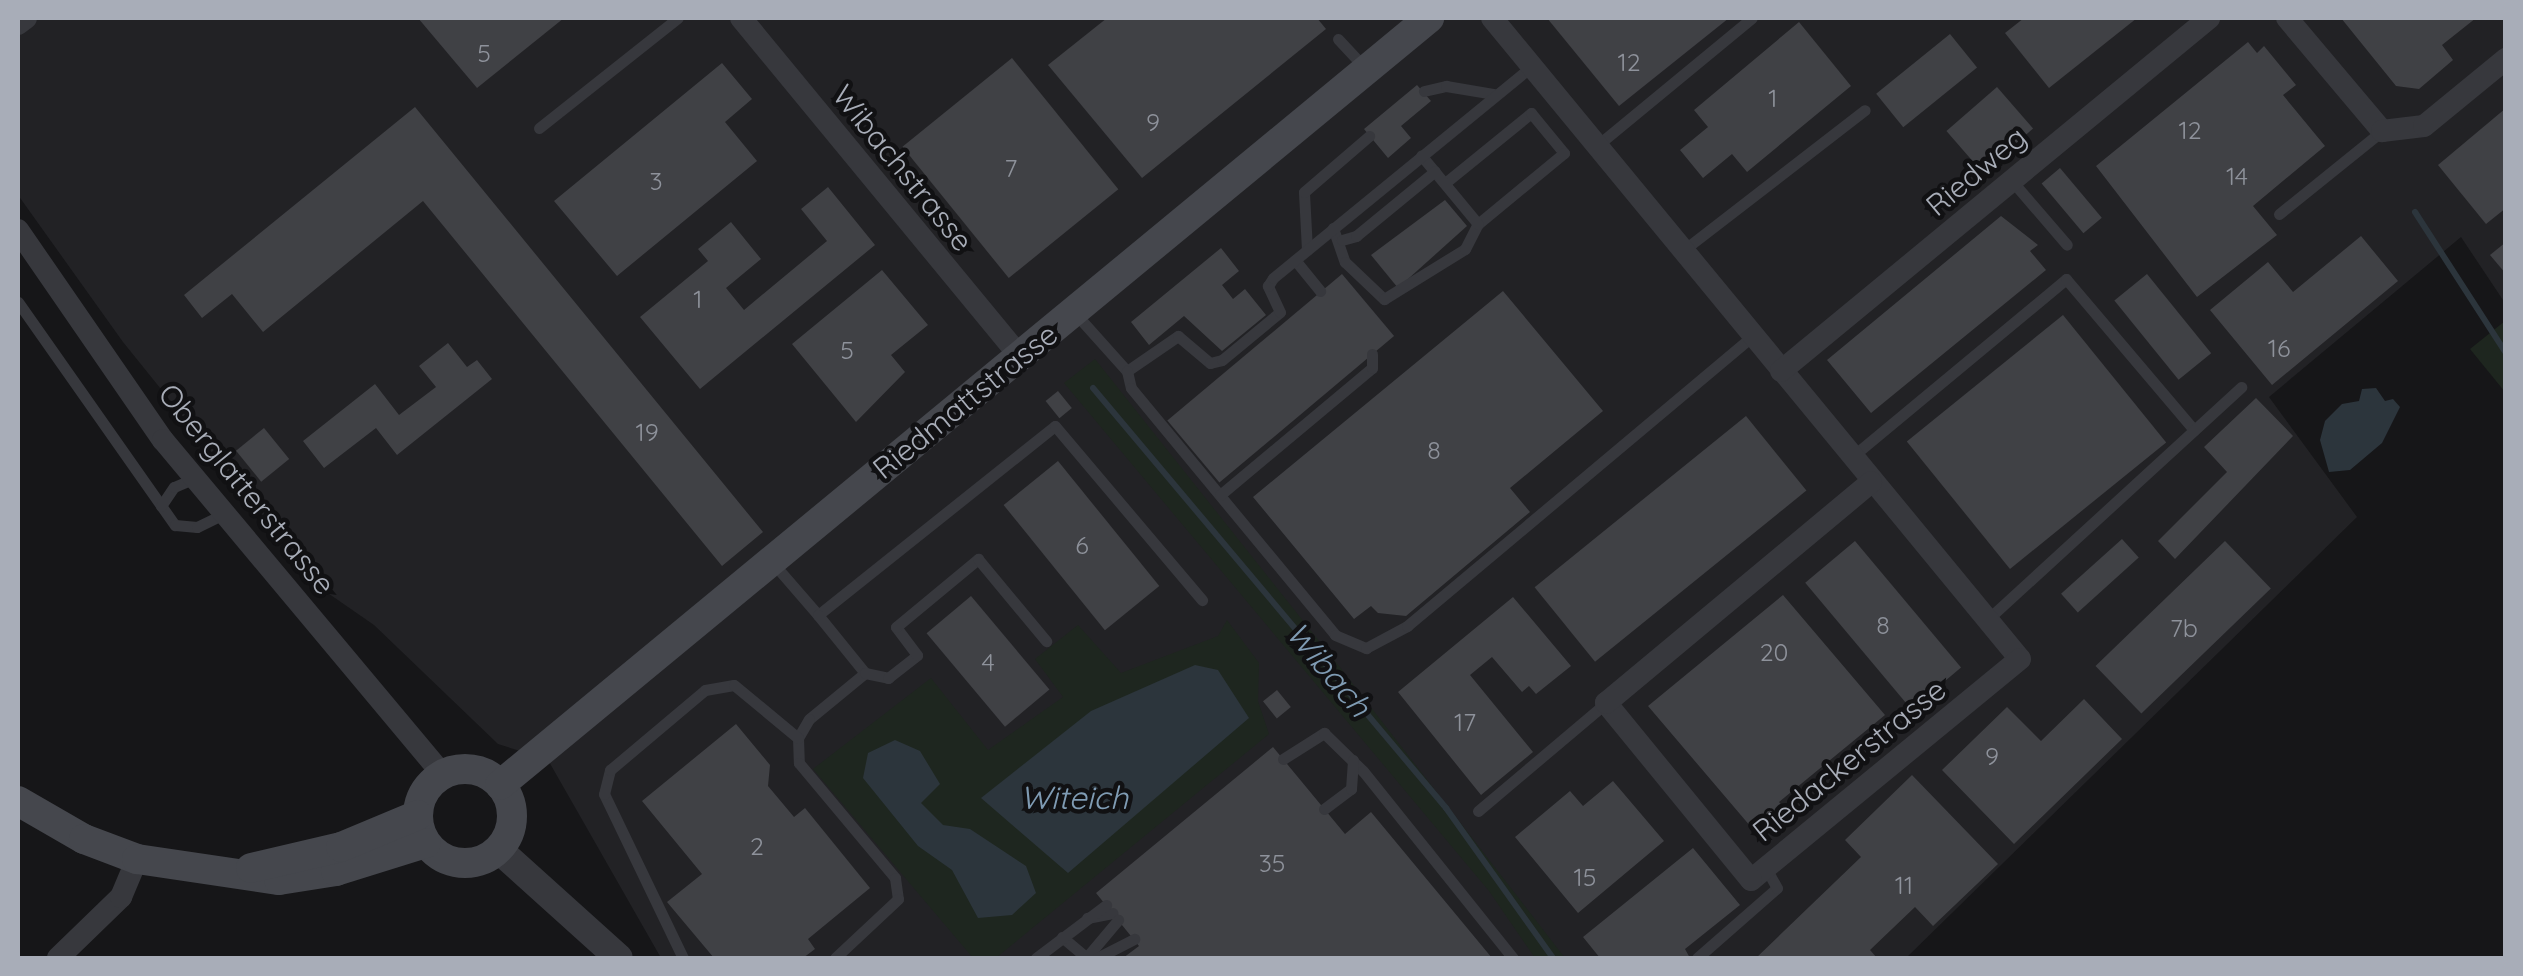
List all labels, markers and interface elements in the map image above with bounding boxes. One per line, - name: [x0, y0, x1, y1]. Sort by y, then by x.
- house number: 5: [477, 38, 491, 68]
- house number: 12: [1617, 47, 1641, 77]
- street label: Wibachstrasse: [825, 78, 981, 258]
- house number: 1: [1768, 83, 1778, 113]
- house number: 9: [1146, 107, 1160, 137]
- house number: 12: [2178, 115, 2202, 145]
- street label: Riedweg: [1919, 119, 2033, 223]
- house number: 7: [1005, 153, 1017, 183]
- house number: 14: [2226, 161, 2248, 191]
- house number: 3: [649, 166, 663, 196]
- house number: 1: [693, 284, 703, 314]
- street label: Riedmattstrasse: [866, 316, 1064, 486]
- house number: 16: [2268, 333, 2290, 363]
- house number: 5: [840, 335, 854, 365]
- street label: Oberglatterstrasse: [151, 376, 343, 602]
- house number: 19: [635, 417, 659, 447]
- house number: 8: [1427, 435, 1441, 465]
- house number: 6: [1075, 530, 1089, 560]
- house number: 8: [1876, 610, 1890, 640]
- house number: 7b: [2170, 613, 2198, 643]
- water label: Wibach: [1279, 614, 1379, 724]
- house number: 20: [1760, 637, 1788, 667]
- house number: 4: [981, 647, 995, 677]
- street label: Riedackerstrasse: [1745, 671, 1953, 849]
- house number: 17: [1454, 707, 1476, 737]
- house number: 9: [1985, 741, 1999, 771]
- water label: Witeich: [1020, 778, 1128, 816]
- house number: 2: [750, 831, 764, 861]
- house number: 35: [1259, 848, 1285, 878]
- house number: 15: [1574, 862, 1596, 892]
- house number: 11: [1895, 870, 1913, 900]

